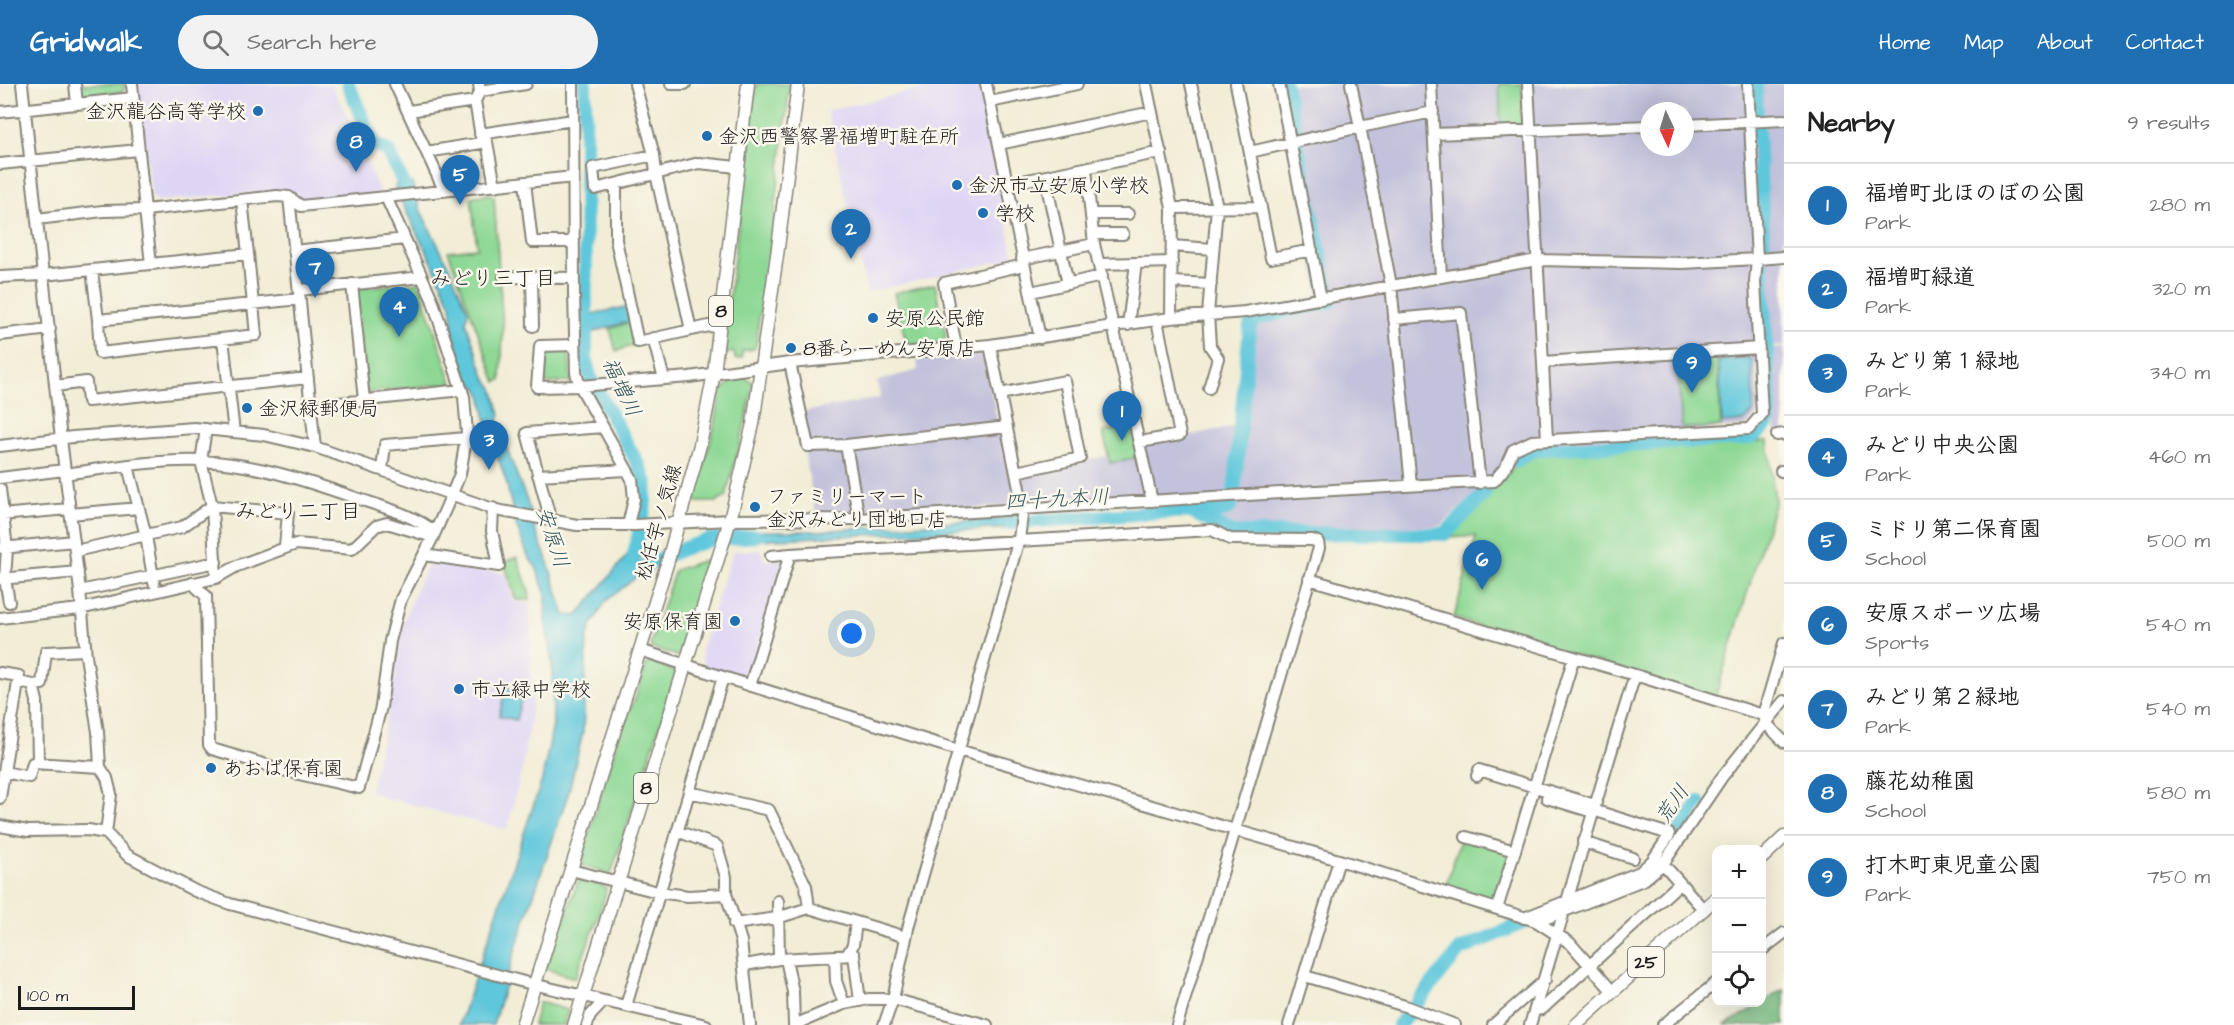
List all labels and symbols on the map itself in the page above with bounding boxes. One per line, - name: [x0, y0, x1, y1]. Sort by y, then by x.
- place label: 金沢龍谷高等学校: [86, 98, 246, 126]
- north arrow: [1640, 102, 1694, 156]
- marker: 金沢龍谷高等学校: [251, 104, 265, 118]
- pin: 8: [336, 122, 376, 172]
- place label: 金沢西警察署福増町駐在所: [719, 123, 959, 151]
- marker: 金沢西警察署福増町駐在所: [700, 129, 714, 143]
- pin: 5: [440, 156, 480, 205]
- place label: 金沢市立安原小学校: [969, 172, 1149, 200]
- marker: 金沢市立安原小学校: [950, 178, 964, 192]
- place label: 学校: [995, 200, 1035, 228]
- marker: 学校: [976, 206, 990, 220]
- pin: 2: [832, 210, 870, 259]
- pin: 7: [296, 248, 334, 298]
- district label: みどり三丁目: [430, 264, 556, 293]
- pin: 4: [380, 288, 418, 337]
- road number: 8: [709, 296, 733, 326]
- place label: 安原公民館: [885, 305, 985, 333]
- marker: 安原公民館: [866, 311, 880, 325]
- place label: 8番らーめん安原店: [803, 335, 976, 363]
- marker: 8番らーめん安原店: [784, 341, 798, 355]
- pin: 9: [1672, 344, 1712, 393]
- water label: 福増川: [595, 353, 648, 422]
- pin: 1: [1102, 392, 1142, 441]
- place label: 金沢緑郵便局: [259, 395, 379, 423]
- marker: 金沢緑郵便局: [240, 401, 254, 415]
- pin: 3: [470, 420, 508, 470]
- street label: 松任宇ノ気線: [629, 461, 689, 584]
- water label: 四十九本川: [1004, 482, 1110, 517]
- place label: ファミリーマート 金沢みどり団地口店: [767, 483, 947, 534]
- district label: みどり二丁目: [235, 497, 361, 526]
- marker: ファミリーマート 金沢みどり団地口店: [748, 500, 762, 514]
- water label: 安原川: [529, 503, 576, 572]
- pin: 6: [1462, 540, 1502, 590]
- place label: 安原保育園: [623, 608, 723, 636]
- marker: 安原保育園: [728, 614, 742, 628]
- your location: [837, 619, 866, 648]
- place label: 市立緑中学校: [471, 676, 591, 704]
- marker: 市立緑中学校: [452, 682, 466, 696]
- place label: あおば保育園: [223, 755, 343, 783]
- marker: あおば保育園: [204, 761, 218, 775]
- road number: 8: [634, 773, 658, 803]
- water label: 荒川: [1648, 779, 1696, 830]
- road number: 25: [1628, 947, 1664, 977]
- scale bar: [18, 983, 135, 1010]

